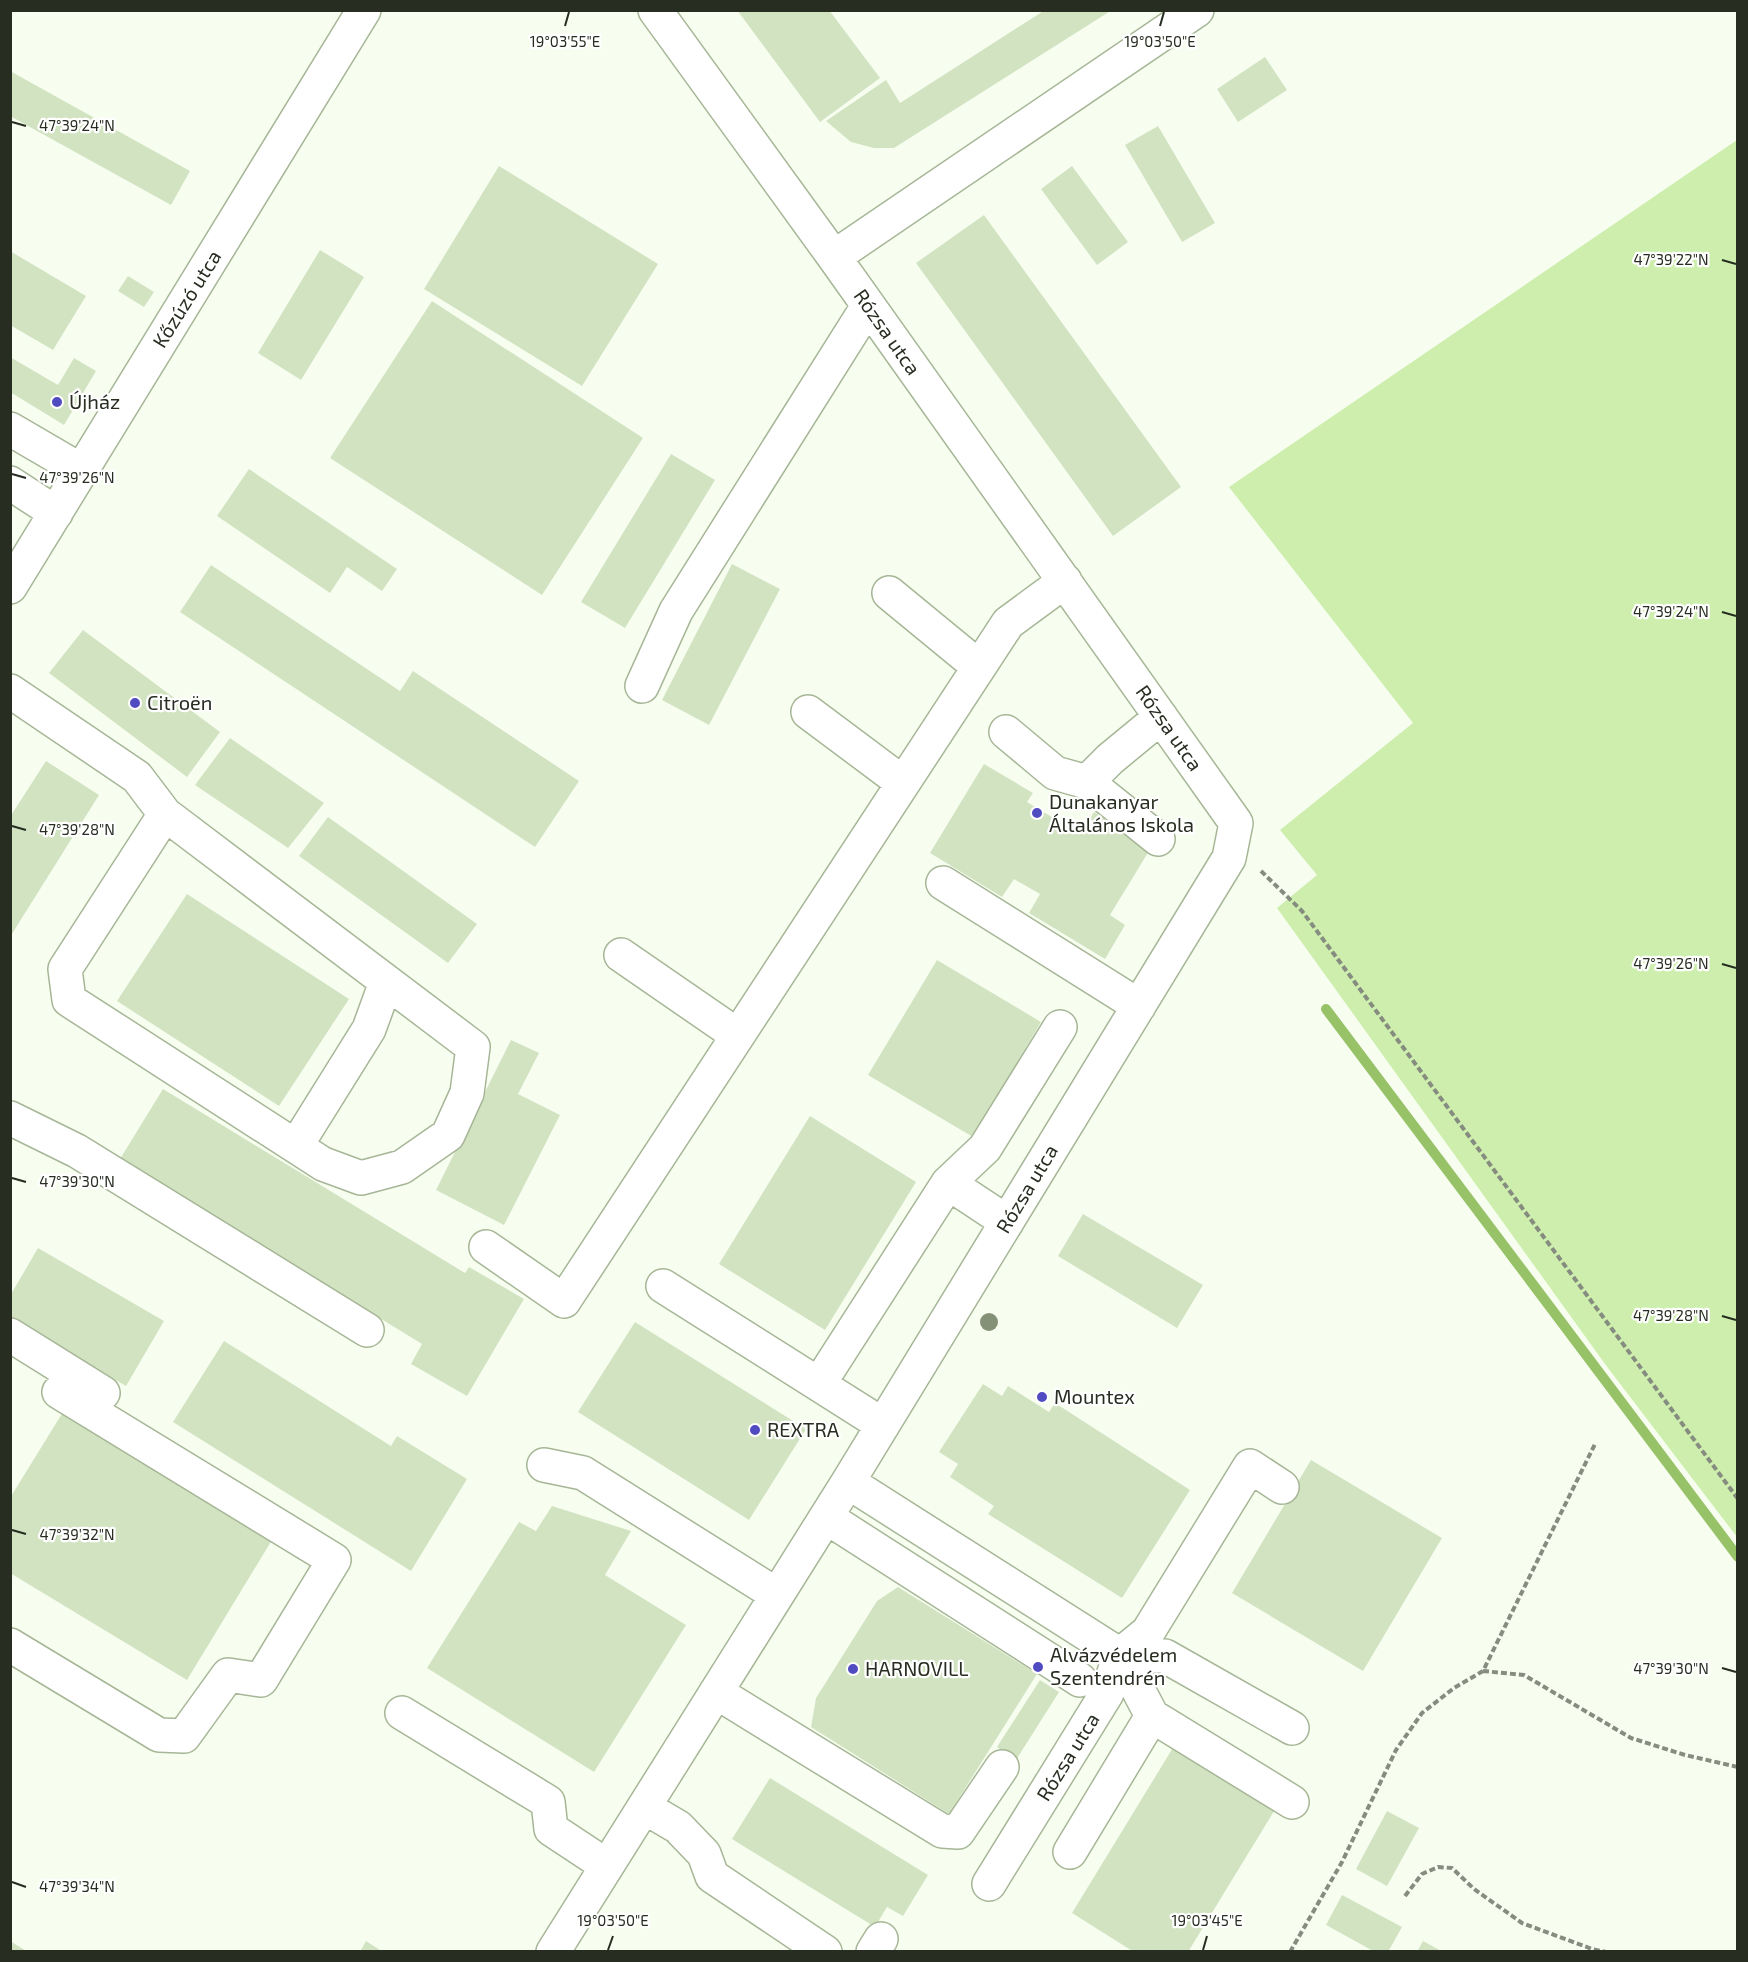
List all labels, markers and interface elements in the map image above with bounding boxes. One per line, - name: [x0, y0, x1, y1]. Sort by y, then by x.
- text: 19°03'55"E: [530, 32, 600, 50]
- text: 19°03'50"E: [1124, 32, 1196, 50]
- text: 47°39'24"N: [39, 116, 115, 134]
- street label: Kőzúzó utca: [147, 245, 226, 352]
- text: 47°39'22"N: [1633, 250, 1709, 268]
- street label: Rózsa utca: [850, 284, 926, 379]
- place label: Újház: [69, 389, 120, 413]
- marker: Újház: [50, 395, 64, 409]
- text: 47°39'26"N: [39, 468, 115, 486]
- text: 47°39'24"N: [1633, 602, 1709, 620]
- street label: Rózsa utca: [1132, 680, 1208, 775]
- place label: Citroën: [147, 690, 212, 714]
- marker: Citroën: [128, 696, 142, 710]
- place label: Dunakanyar Általános Iskola: [1049, 789, 1194, 836]
- marker: Dunakanyar Általános Iskola: [1030, 806, 1044, 820]
- text: 47°39'28"N: [39, 820, 115, 838]
- text: 47°39'26"N: [1633, 954, 1709, 972]
- street label: Rózsa utca: [990, 1140, 1062, 1237]
- text: 47°39'30"N: [39, 1172, 115, 1190]
- text: 47°39'28"N: [1633, 1306, 1709, 1324]
- place label: Mountex: [1054, 1384, 1135, 1408]
- marker: Mountex: [1035, 1390, 1049, 1404]
- place label: REXTRA: [767, 1417, 840, 1441]
- marker: REXTRA: [748, 1423, 762, 1437]
- text: 47°39'32"N: [39, 1525, 115, 1543]
- place label: Alvázvédelem Szentendrén: [1050, 1642, 1177, 1689]
- place label: HARNOVILL: [865, 1656, 968, 1680]
- text: 47°39'30"N: [1633, 1659, 1709, 1677]
- marker: Alvázvédelem Szentendrén: [1031, 1660, 1045, 1674]
- marker: HARNOVILL: [846, 1662, 860, 1676]
- street label: Rózsa utca: [1031, 1708, 1104, 1805]
- text: 47°39'34"N: [39, 1877, 115, 1895]
- text: 19°03'50"E: [577, 1911, 649, 1929]
- text: 19°03'45"E: [1171, 1911, 1243, 1929]

